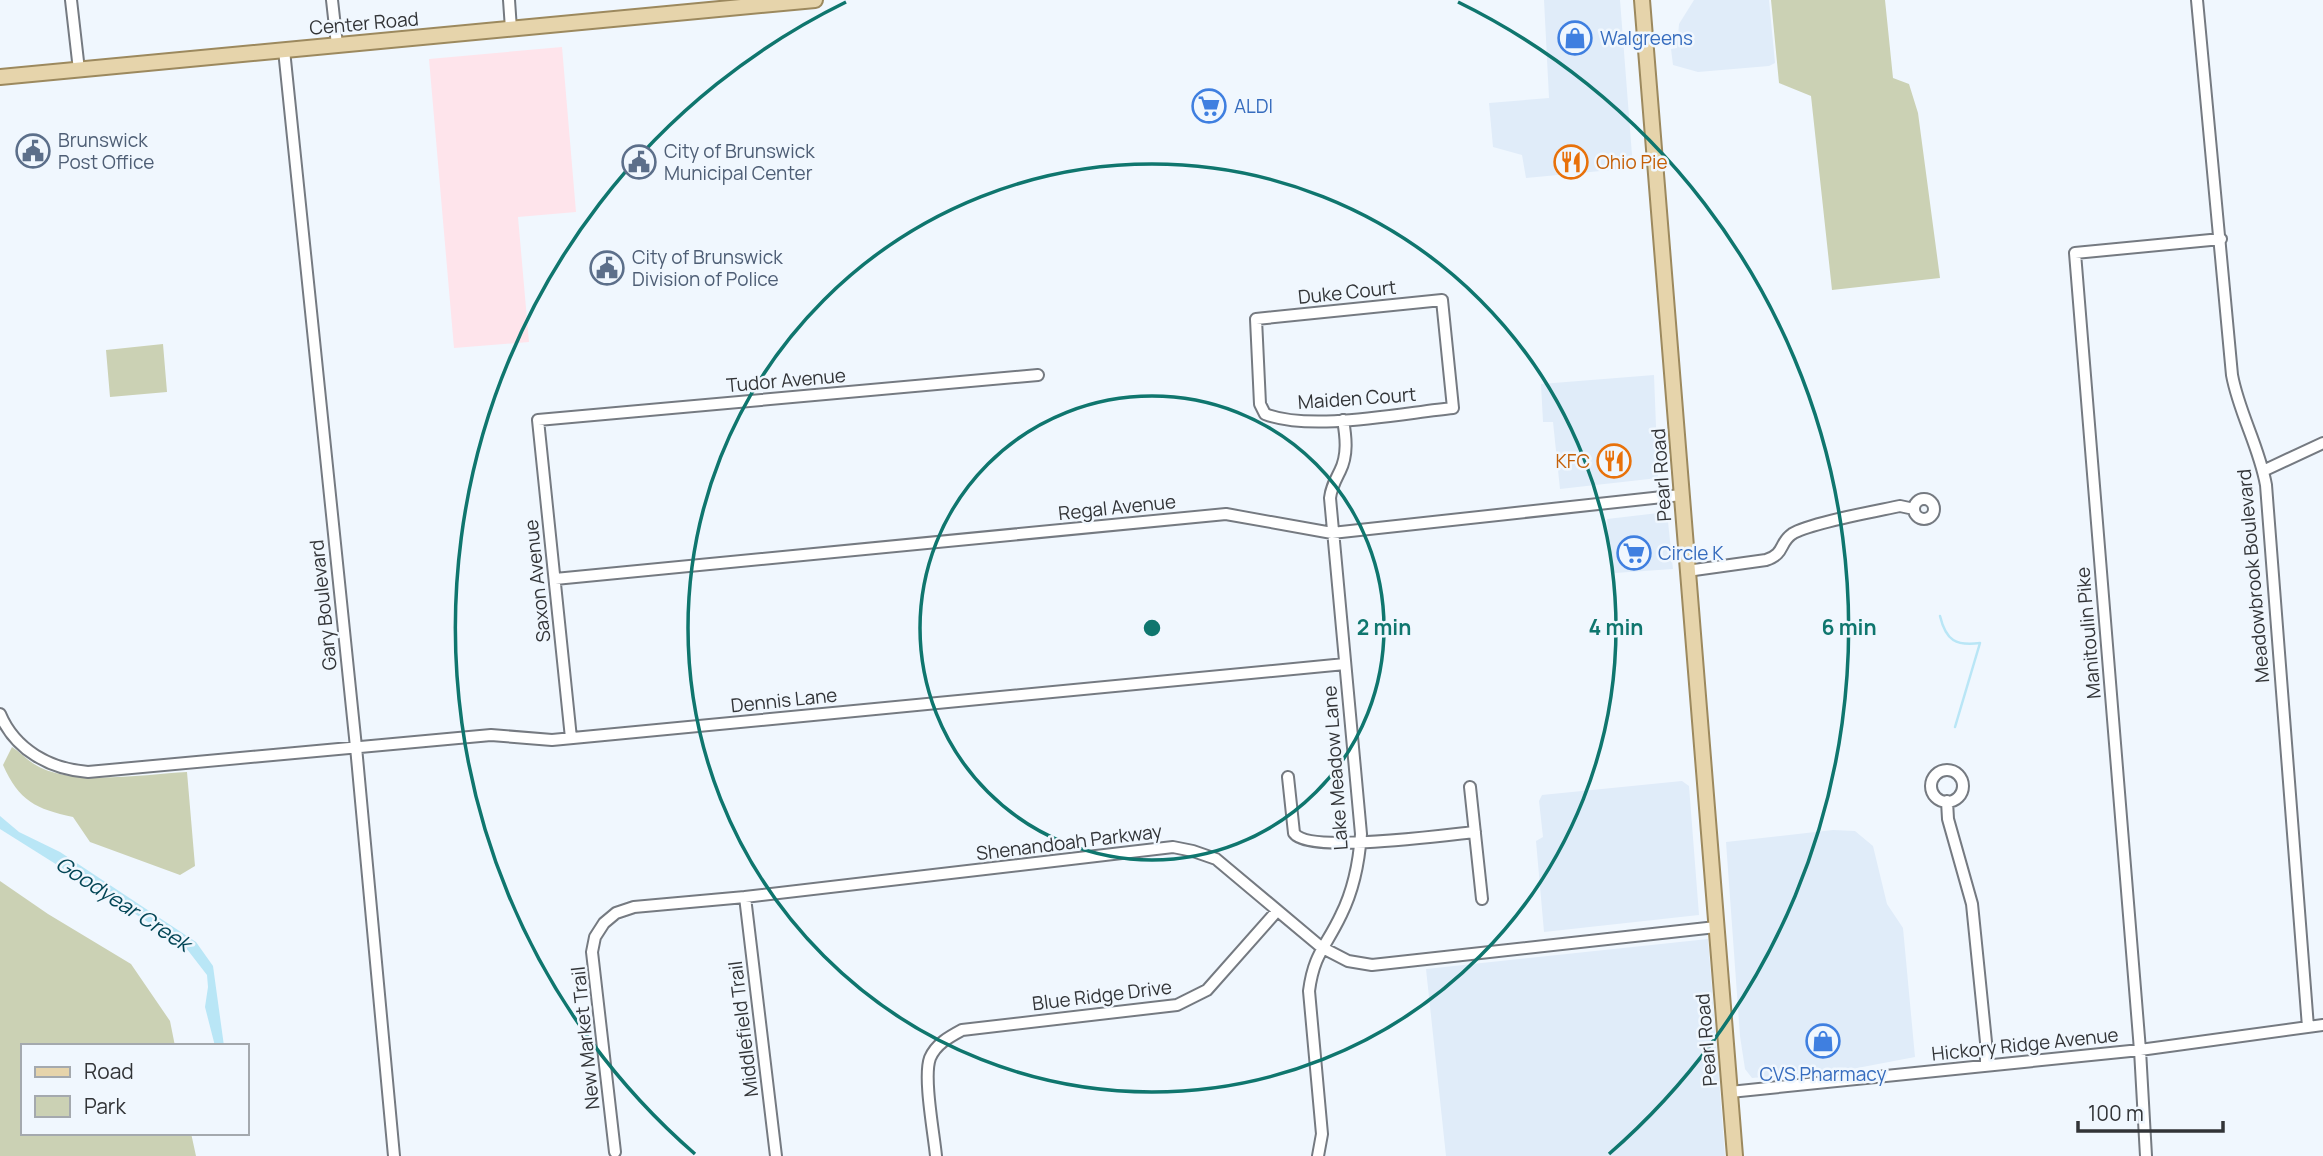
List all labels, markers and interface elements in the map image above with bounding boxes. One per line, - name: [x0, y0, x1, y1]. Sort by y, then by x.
- street label: Center Road: [308, 5, 420, 41]
- shop icon: Walgreens: [1556, 19, 1594, 57]
- place label: Walgreens: [1600, 25, 1693, 51]
- supermarket icon: ALDI: [1190, 87, 1228, 125]
- place label: ALDI: [1234, 93, 1273, 119]
- place label: Brunswick Post Office: [58, 127, 154, 175]
- public building icon: Brunswick Post Office: [14, 132, 52, 170]
- place label: City of Brunswick Municipal Center: [664, 138, 815, 186]
- public building icon: City of Brunswick Municipal Center: [620, 143, 658, 181]
- restaurant icon: Ohio Pie: [1552, 143, 1590, 181]
- place label: Ohio Pie: [1596, 149, 1668, 175]
- place label: City of Brunswick Division of Police: [632, 244, 783, 292]
- public building icon: City of Brunswick Division of Police: [588, 249, 626, 287]
- street label: Duke Court: [1297, 274, 1397, 310]
- street label: Tudor Avenue: [725, 362, 847, 398]
- street label: Maiden Court: [1297, 381, 1417, 415]
- street label: Pearl Road: [1645, 428, 1677, 522]
- restaurant icon: KFC: [1595, 442, 1633, 480]
- place label: KFC: [1556, 448, 1590, 474]
- street label: Meadowbrook Boulevard: [2231, 468, 2275, 684]
- street label: Regal Avenue: [1057, 488, 1177, 526]
- street label: Saxon Avenue: [518, 518, 556, 644]
- supermarket icon: Circle K: [1615, 534, 1653, 572]
- street label: Gary Boulevard: [303, 538, 343, 672]
- place label: Circle K: [1658, 540, 1724, 566]
- street label: Manitoulin Pike: [2069, 566, 2107, 700]
- text: 2 min: [1357, 613, 1411, 641]
- text: 4 min: [1589, 613, 1643, 641]
- text: 6 min: [1821, 613, 1877, 641]
- centre of rings: [1140, 616, 1164, 640]
- street label: Dennis Lane: [729, 681, 839, 719]
- street label: Lake Meadow Lane: [1316, 685, 1354, 851]
- street label: Shenandoah Parkway: [975, 818, 1163, 866]
- water label: Goodyear Creek: [51, 849, 199, 959]
- street label: Middlefield Trail: [722, 960, 764, 1098]
- street label: New Market Trail: [565, 965, 605, 1111]
- street label: Blue Ridge Drive: [1031, 974, 1173, 1016]
- street label: Pearl Road: [1689, 993, 1723, 1087]
- street label: Hickory Ridge Avenue: [1930, 1021, 2120, 1067]
- shop icon: CVS Pharmacy: [1804, 1022, 1842, 1060]
- legend: [21, 1044, 248, 1135]
- text: Road: [84, 1057, 134, 1085]
- place label: CVS Pharmacy: [1760, 1061, 1886, 1087]
- scale bar: [2078, 1090, 2223, 1134]
- text: Park: [84, 1092, 126, 1120]
- text: 100 m: [2088, 1099, 2144, 1127]

